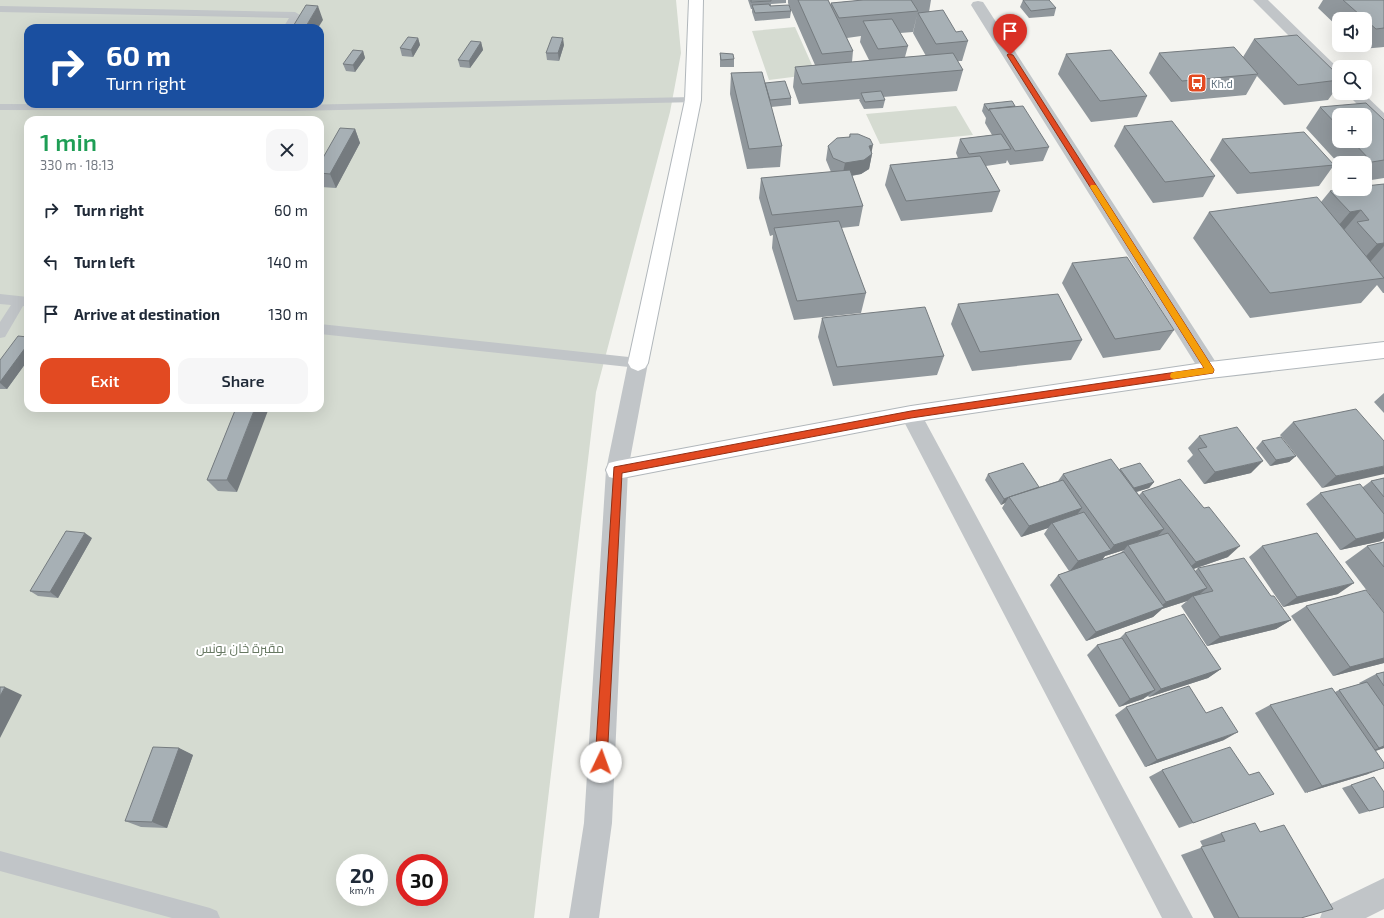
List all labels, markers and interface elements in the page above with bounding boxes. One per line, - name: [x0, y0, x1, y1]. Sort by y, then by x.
- map controls: [1332, 12, 1372, 196]
- button: sound: [1332, 12, 1372, 52]
- pin: [993, 14, 1027, 55]
- icon: arrive: [999, 20, 1021, 42]
- text: 60 m: [106, 38, 171, 72]
- icon: right: [40, 40, 92, 92]
- button: search: [1332, 60, 1372, 100]
- text: Turn right: [106, 72, 186, 94]
- bus stop icon: Kh.d: [1186, 72, 1208, 94]
- place label: Kh.d: [1211, 77, 1233, 90]
- button: +: [1332, 108, 1372, 148]
- text: 1 min: [40, 127, 97, 156]
- button: close: [266, 129, 308, 171]
- button: −: [1332, 156, 1372, 196]
- text: 330 m · 18:13: [40, 157, 114, 173]
- icon: right: [40, 199, 62, 221]
- text: Turn right: [74, 201, 144, 219]
- text: 60 m: [274, 201, 308, 219]
- icon: left: [40, 251, 62, 273]
- text: Turn left: [74, 253, 135, 271]
- text: 140 m: [267, 253, 308, 271]
- icon: arrive: [40, 303, 62, 325]
- text: Arrive at destination: [74, 305, 220, 323]
- text: 130 m: [268, 305, 308, 323]
- button: Exit: [40, 358, 170, 404]
- button: Share: [178, 358, 308, 404]
- park label: مقبرة خان يونس: [196, 640, 284, 656]
- position arrow: [580, 741, 622, 783]
- speed limit sign: 30: [396, 854, 448, 906]
- text: 20: [350, 863, 374, 887]
- text: km/h: [350, 884, 374, 896]

